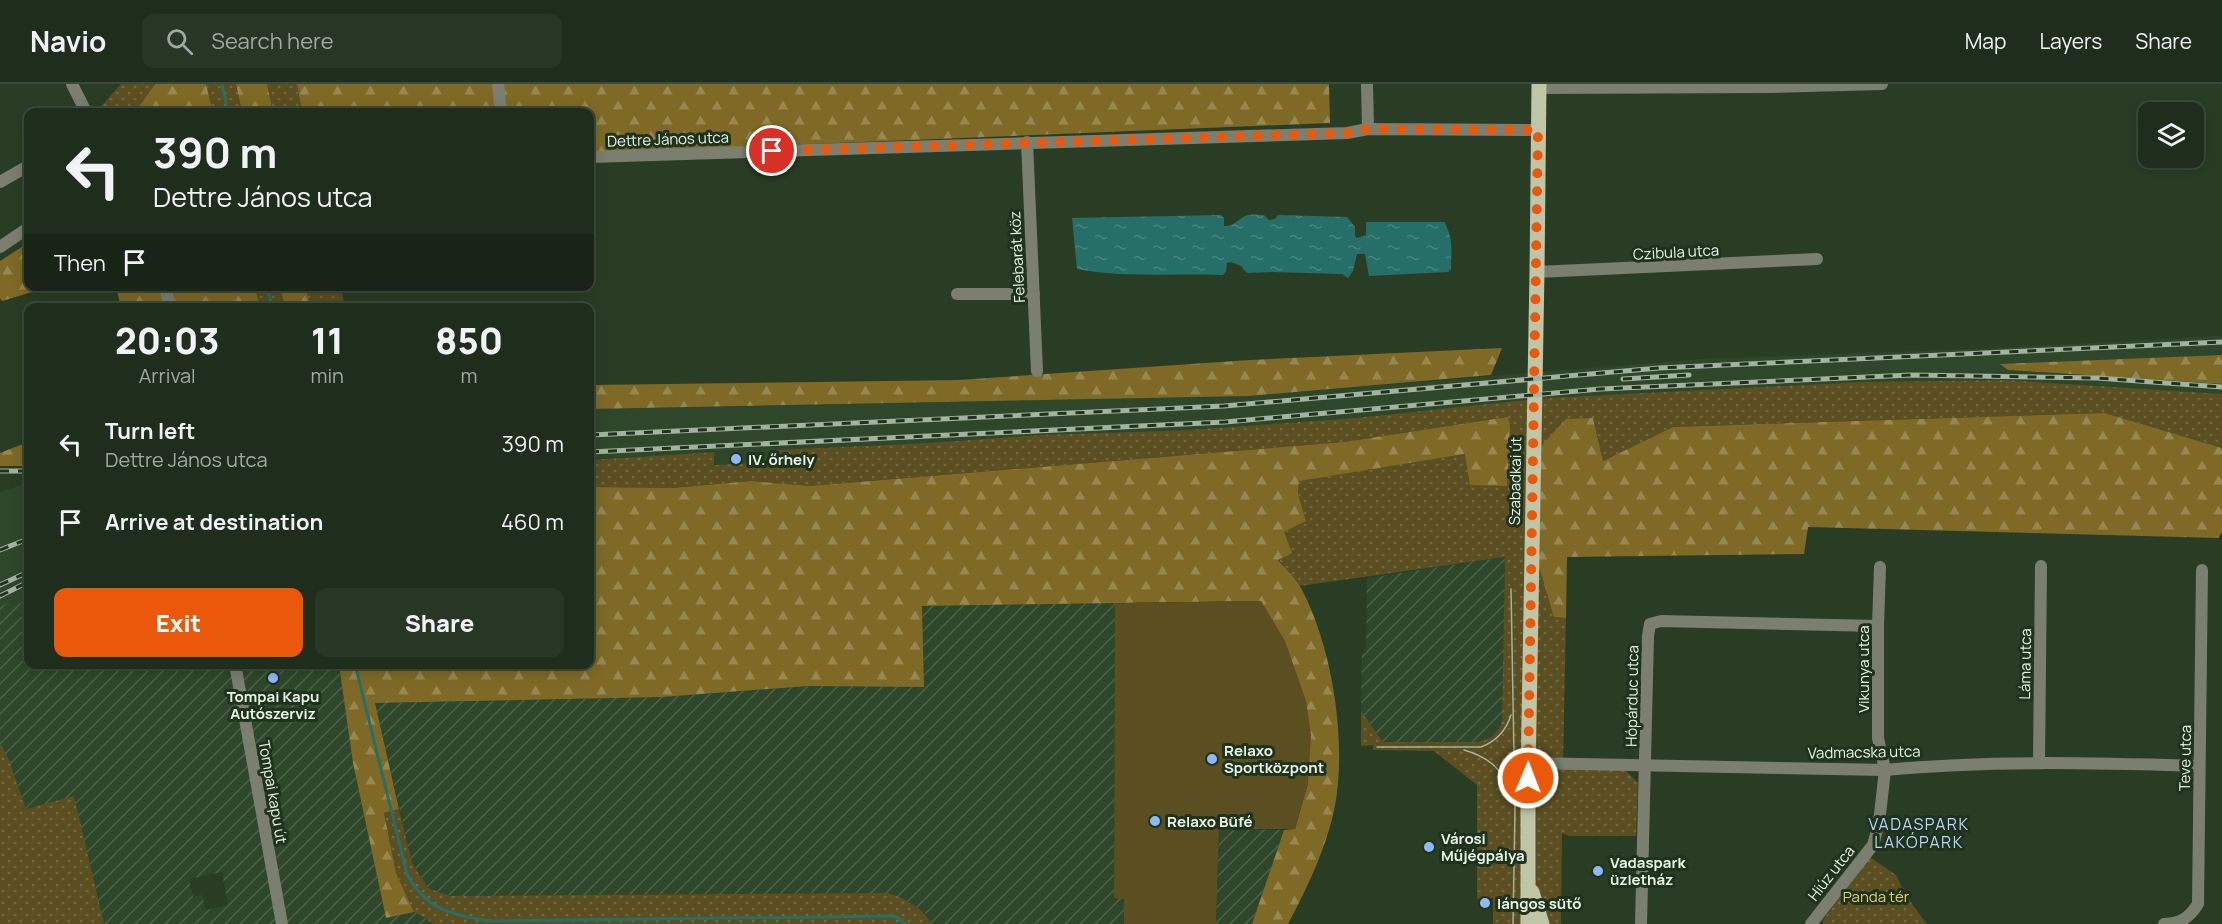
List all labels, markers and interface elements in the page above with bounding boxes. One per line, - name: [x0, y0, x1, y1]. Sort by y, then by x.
- search box: [142, 14, 562, 68]
- text: Navio: [30, 22, 106, 60]
- icon: search: [163, 25, 196, 58]
- text: Search here: [211, 26, 334, 56]
- text: Map: [1965, 27, 2006, 55]
- text: Layers: [2039, 27, 2102, 55]
- text: Share: [2135, 27, 2192, 55]
- map controls: [2138, 102, 2204, 168]
- button: layers: [2138, 102, 2204, 168]
- text: 390 m: [153, 123, 277, 181]
- pin: [746, 125, 797, 176]
- street label: Dettre János utca: [607, 126, 729, 152]
- icon: left: [54, 132, 132, 210]
- icon: arrive: [755, 134, 788, 167]
- text: Dettre János utca: [153, 178, 373, 215]
- street label: Felebarát köz: [1004, 211, 1030, 303]
- street label: Czibula utca: [1633, 239, 1719, 265]
- icon: arrive: [118, 246, 151, 279]
- text: Then: [54, 248, 106, 278]
- text: 20:03: [115, 316, 219, 365]
- text: 11: [311, 316, 344, 365]
- text: 850: [435, 316, 503, 365]
- text: Arrival: [139, 362, 196, 389]
- text: min: [310, 362, 344, 389]
- text: m: [460, 362, 477, 389]
- text: Turn left: [105, 416, 195, 446]
- icon: left: [54, 428, 87, 461]
- text: 390 m: [502, 429, 564, 459]
- street label: Szabadkai út: [1504, 437, 1526, 525]
- text: Dettre János utca: [105, 446, 268, 473]
- place label: IV. őrhely: [748, 449, 815, 470]
- marker: IV. őrhely: [729, 452, 743, 466]
- icon: arrive: [54, 506, 87, 539]
- text: Arrive at destination: [105, 507, 323, 537]
- text: 460 m: [501, 507, 564, 537]
- button: Exit: [54, 588, 303, 657]
- button: Share: [315, 588, 564, 657]
- street label: Vikunya utca: [1853, 625, 1874, 713]
- street label: Láma utca: [2014, 628, 2036, 700]
- street label: Hópárduc utca: [1621, 645, 1643, 747]
- marker: Tompai Kapu Autószerviz: [266, 671, 280, 685]
- place label: Tompai Kapu Autószerviz: [227, 686, 319, 724]
- street label: Teve utca: [2174, 725, 2196, 791]
- street label: Tompai kapu út: [254, 739, 292, 845]
- place label: Relaxo Sportközpont: [1224, 740, 1324, 778]
- street label: Vadmacska utca: [1807, 741, 1921, 763]
- position arrow: [1496, 746, 1560, 810]
- marker: Relaxo Sportközpont: [1205, 752, 1219, 766]
- place label: Relaxo Büfé: [1167, 811, 1253, 832]
- district label: VADASPARK LAKÓPARK: [1869, 813, 1969, 853]
- marker: Relaxo Büfé: [1148, 814, 1162, 828]
- place label: Városi Műjégpálya: [1441, 828, 1525, 866]
- marker: Városi Műjégpálya: [1422, 840, 1436, 854]
- street label: Hiúz utca: [1803, 841, 1859, 905]
- place label: Vadaspark üzletház: [1610, 852, 1686, 890]
- marker: Vadaspark üzletház: [1591, 864, 1605, 878]
- park label: Panda tér: [1843, 886, 1910, 907]
- place label: lángos sütő: [1497, 893, 1582, 914]
- marker: lángos sütő: [1478, 896, 1492, 910]

